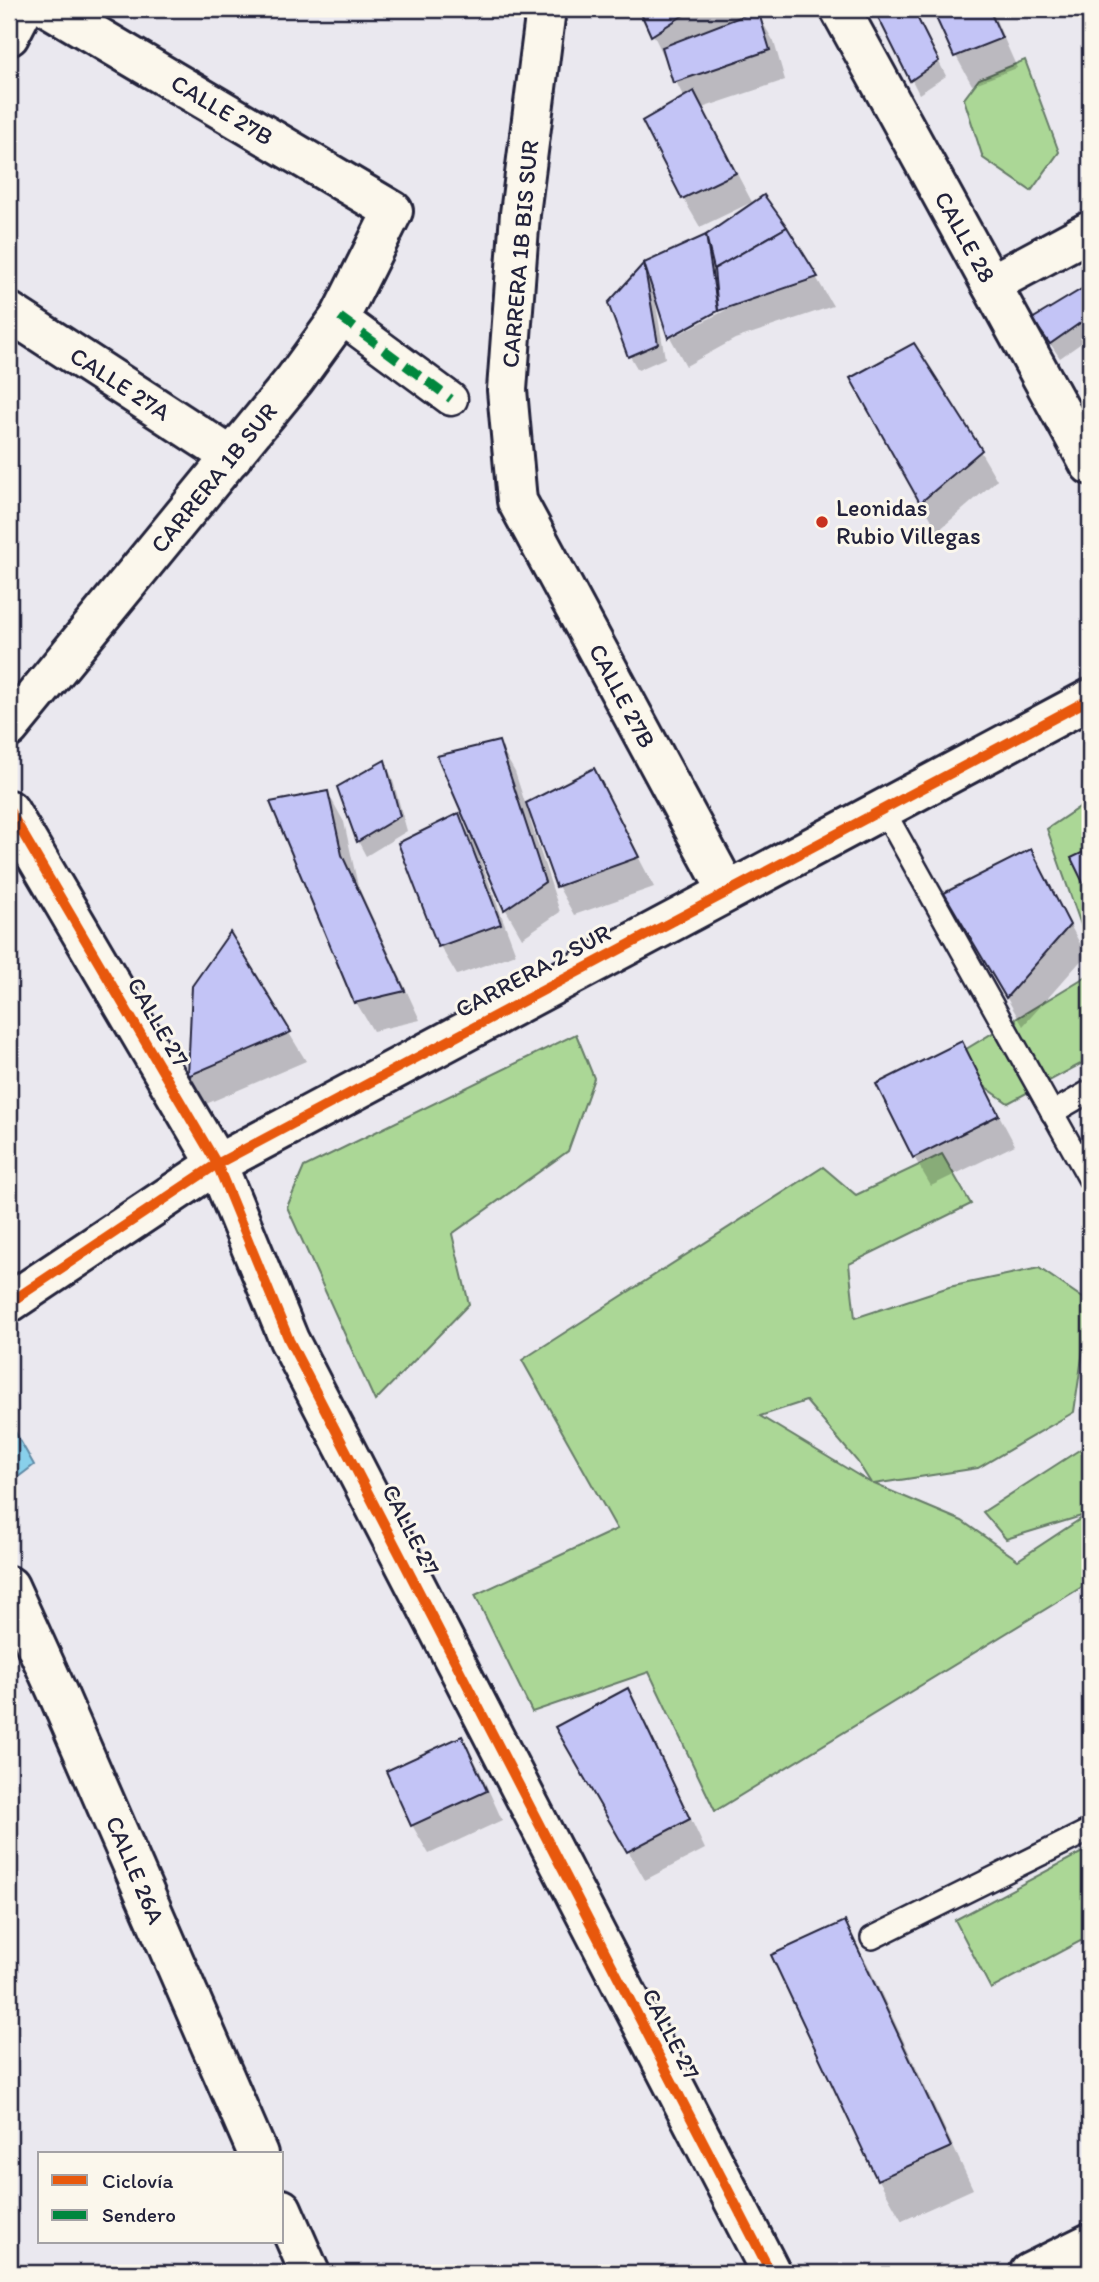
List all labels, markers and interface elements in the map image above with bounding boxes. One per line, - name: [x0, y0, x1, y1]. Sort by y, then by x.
- street label: CALLE 27B: [166, 68, 279, 151]
- street label: CARRERA 1B BIS SUR: [495, 139, 544, 369]
- street label: CALLE 28: [929, 186, 1002, 287]
- street label: CALLE 27A: [65, 340, 176, 427]
- street label: CARRERA 1B SUR: [144, 397, 283, 559]
- place label: Leonidas Rubio Villegas: [836, 493, 981, 550]
- marker: Leonidas Rubio Villegas: [814, 514, 830, 530]
- street label: CALLE 27B: [583, 639, 662, 753]
- street label: CARRERA 2 SUR: [450, 918, 615, 1024]
- street label: CALLE 27: [121, 972, 196, 1072]
- street label: CALLE 27: [376, 1479, 447, 1580]
- street label: CALLE 26A: [100, 1811, 171, 1928]
- street label: CALLE 27: [636, 1983, 707, 2084]
- legend: [38, 2152, 284, 2244]
- text: Ciclovía: [102, 2168, 173, 2193]
- text: Sendero: [102, 2202, 176, 2227]

